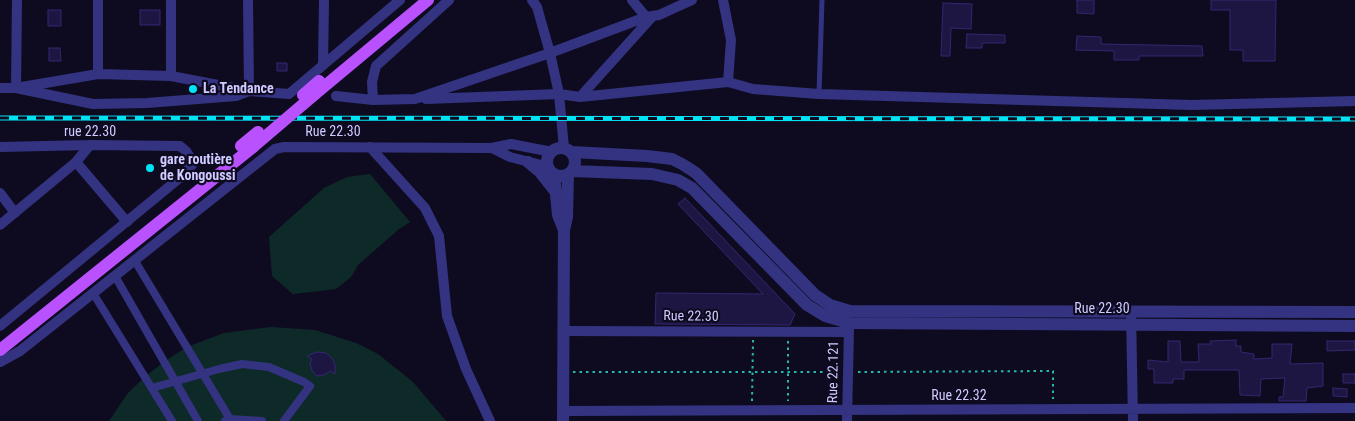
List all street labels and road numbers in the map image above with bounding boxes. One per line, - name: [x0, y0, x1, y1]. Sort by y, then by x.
- street label: rue 22.30: [64, 124, 116, 140]
- street label: Rue 22.30: [305, 124, 361, 140]
- street label: Rue 22.30: [1074, 301, 1130, 317]
- street label: Rue 22.30: [663, 308, 719, 326]
- street label: Rue 22.121: [825, 341, 843, 403]
- street label: Rue 22.32: [931, 388, 987, 404]

